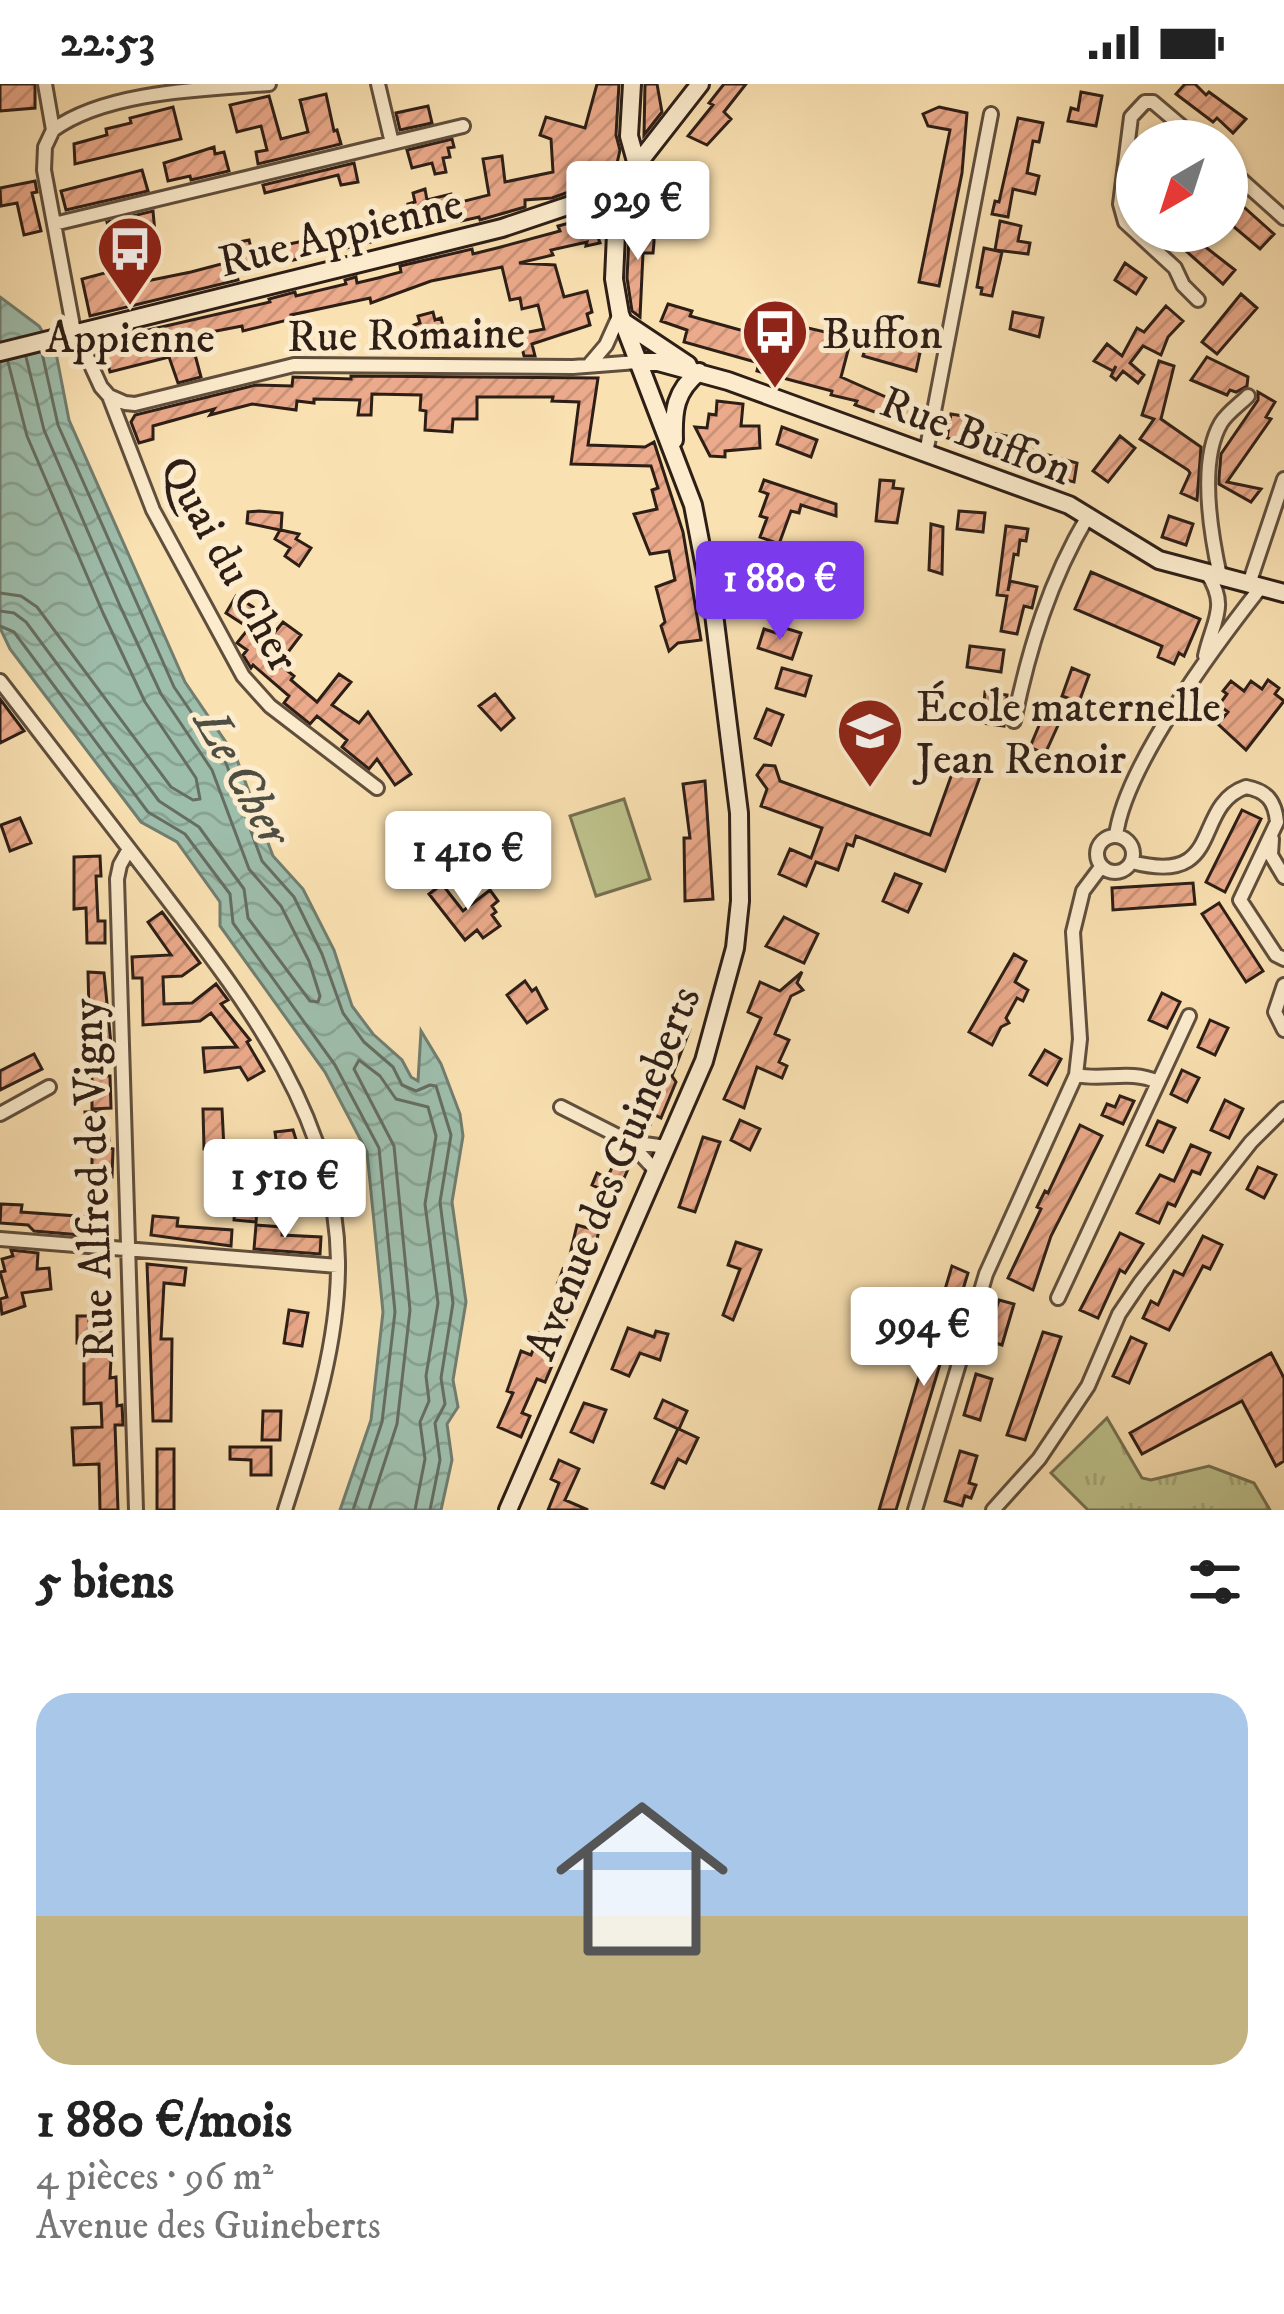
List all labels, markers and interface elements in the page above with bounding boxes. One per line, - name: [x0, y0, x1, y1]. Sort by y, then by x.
- text: 22:53: [60, 14, 155, 70]
- north arrow: [1116, 120, 1248, 252]
- map controls: [1116, 120, 1248, 252]
- pin: 929 €: [554, 161, 722, 263]
- text: 929 €: [593, 175, 683, 224]
- street label: Rue Appienne: [213, 177, 469, 291]
- bus stop icon: Appienne: [95, 214, 165, 308]
- bus stop icon: Buffon: [740, 297, 810, 391]
- street label: Rue Romaine: [287, 306, 526, 366]
- place label: Buffon: [822, 307, 943, 363]
- place label: Appienne: [45, 311, 215, 367]
- street label: Rue Buffon: [872, 375, 1080, 499]
- street label: Quai du Cher: [146, 447, 311, 682]
- pin: 1 880 €: [669, 541, 891, 643]
- text: 1 880 €: [723, 555, 837, 604]
- place label: École maternelle Jean Renoir: [912, 680, 1221, 788]
- water label: Le Cher: [178, 696, 305, 860]
- school or university icon: École maternelle Jean Renoir: [835, 696, 905, 790]
- pin: 1 410 €: [357, 811, 579, 913]
- text: 1 410 €: [412, 825, 524, 874]
- street label: Avenue des Guineberts: [513, 978, 714, 1368]
- street label: Rue Alfred de Vigny: [60, 997, 128, 1360]
- pin: 1 510 €: [174, 1139, 396, 1241]
- text: 1 510 €: [231, 1153, 339, 1202]
- pin: 994 €: [840, 1287, 1008, 1389]
- text: 994 €: [878, 1301, 970, 1350]
- icon: filters: [1182, 1549, 1248, 1615]
- text: 5 biens: [36, 1550, 174, 1614]
- icon: home: [534, 1771, 750, 1987]
- text: 1 880 €/mois: [36, 2089, 292, 2153]
- text: 4 pièces · 96 m²: [36, 2153, 274, 2202]
- text: Avenue des Guineberts: [36, 2202, 381, 2251]

